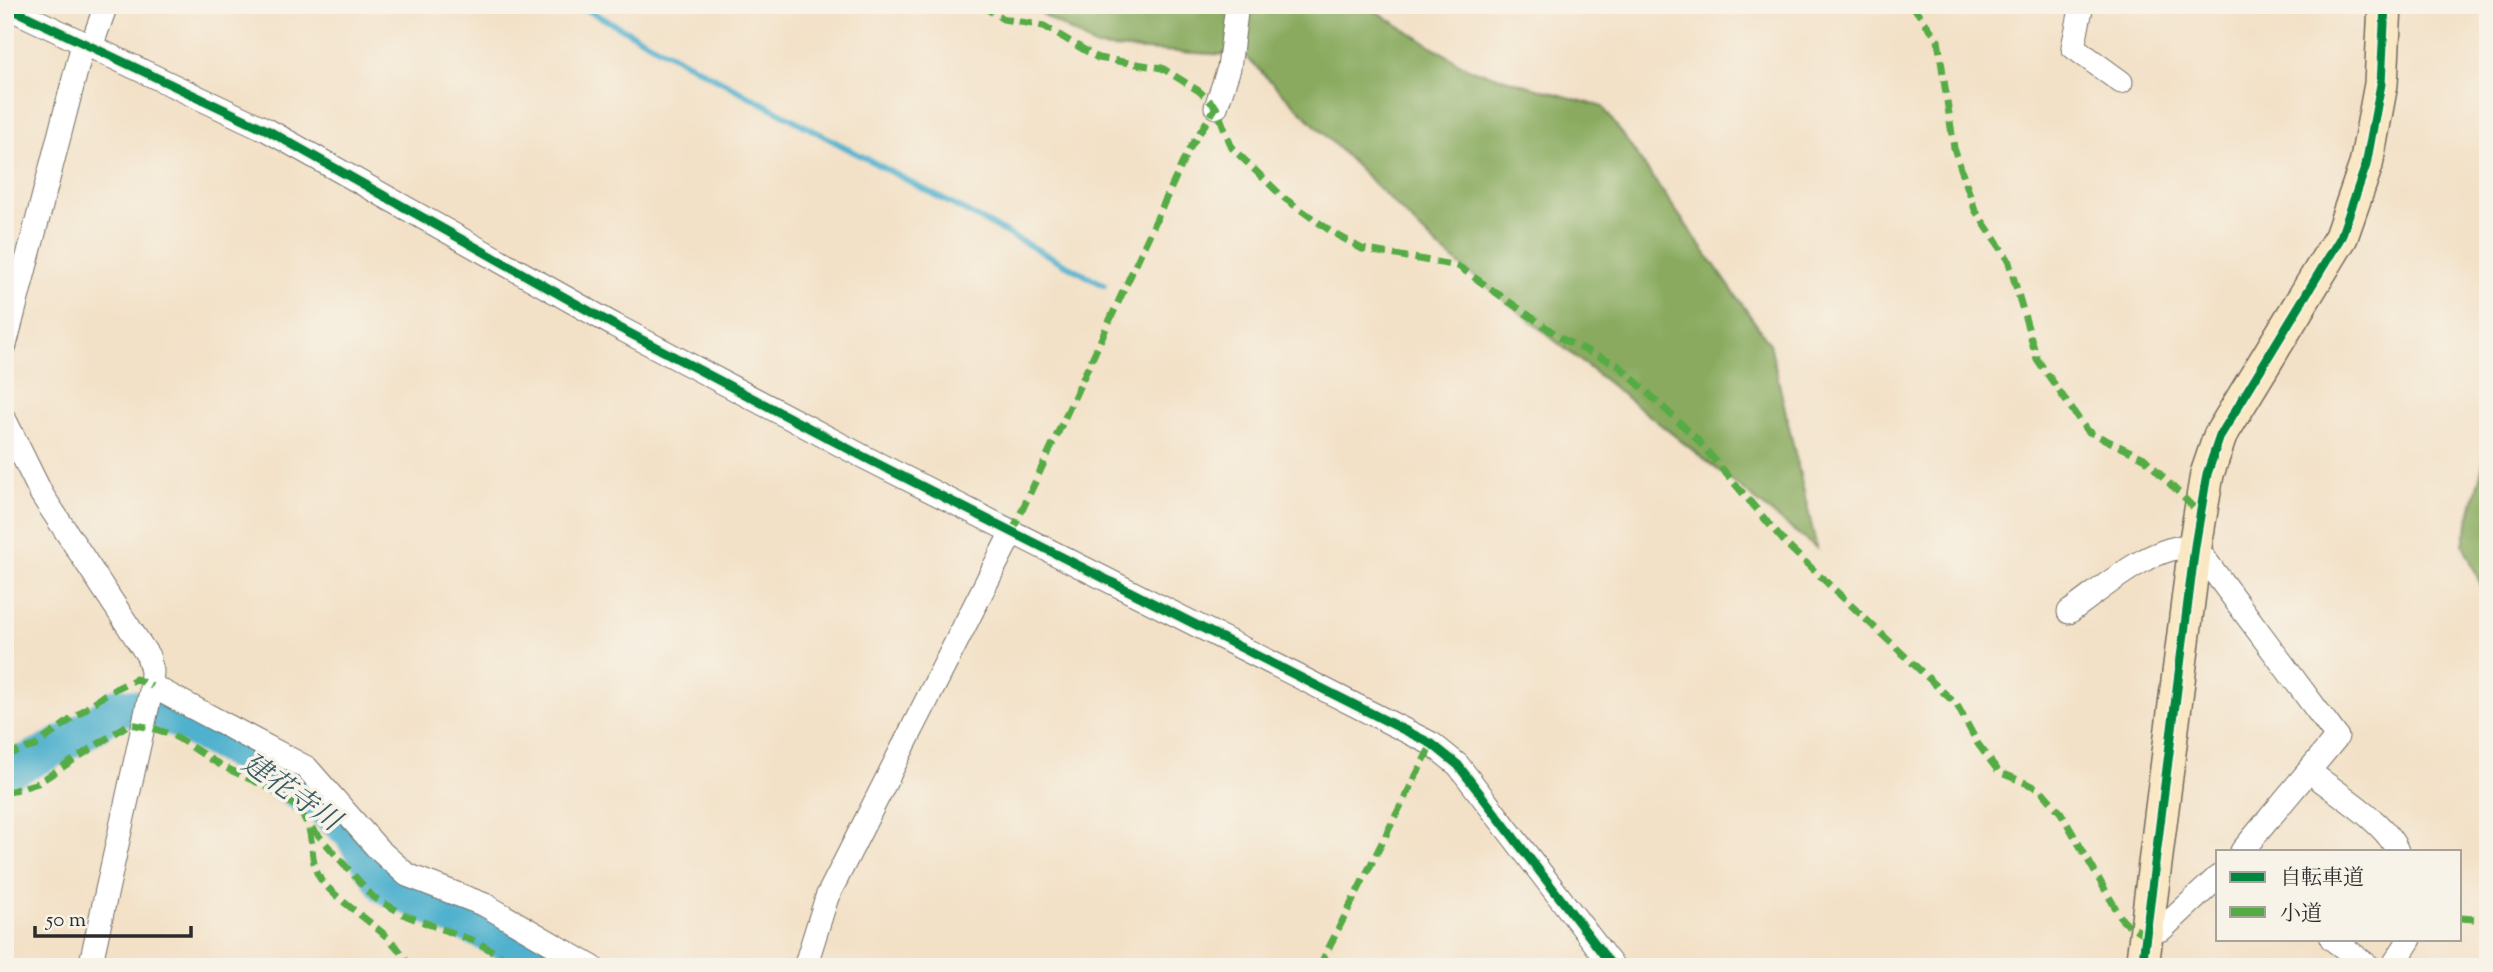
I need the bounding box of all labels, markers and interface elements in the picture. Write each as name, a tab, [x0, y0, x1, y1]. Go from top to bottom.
water label: 建花寺川	[233, 745, 350, 844]
legend	[2216, 850, 2462, 940]
text: 自転車道	[2280, 864, 2364, 894]
scale bar	[35, 895, 191, 939]
text: 小道	[2280, 900, 2322, 930]
text: 50 m	[45, 906, 86, 936]

